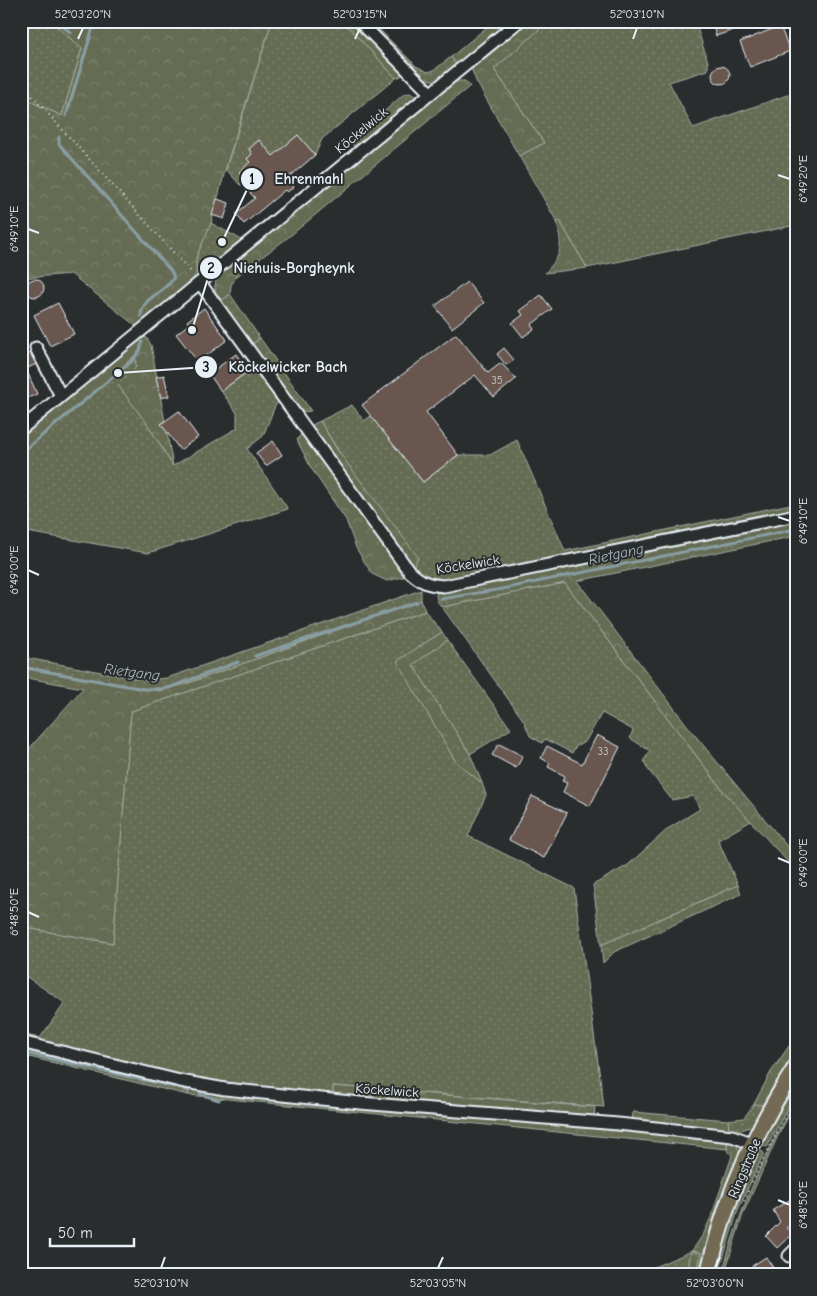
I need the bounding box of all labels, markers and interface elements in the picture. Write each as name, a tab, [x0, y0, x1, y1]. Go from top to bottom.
text: 52°03'20"N	[55, 7, 111, 21]
text: 52°03'15"N	[333, 7, 387, 21]
text: 52°03'10"N	[610, 7, 664, 21]
street label: Köckelwick	[331, 103, 391, 157]
text: 6°49'20"E	[796, 155, 810, 203]
callout: Ehrenmahl	[239, 164, 353, 194]
text: 1	[249, 170, 255, 188]
text: Ehrenmahl	[275, 170, 343, 188]
text: 6°49'10"E	[7, 206, 21, 252]
callout: Niehuis-Borgheynk	[198, 253, 364, 283]
text: 2	[207, 259, 215, 277]
text: Niehuis-Borgheynk	[234, 259, 355, 277]
callout: Köckelwicker Bach	[193, 352, 357, 382]
text: 3	[202, 358, 210, 376]
text: Köckelwicker Bach	[229, 358, 347, 376]
house number: 35	[491, 374, 503, 387]
text: 6°49'10"E	[796, 498, 810, 544]
water label: Rietgang	[587, 539, 645, 569]
text: 6°49'00"E	[7, 545, 21, 595]
street label: Köckelwick	[435, 551, 501, 578]
water label: Rietgang	[103, 660, 161, 684]
house number: 33	[597, 745, 609, 758]
text: 6°49'00"E	[796, 838, 810, 888]
text: 6°48'50"E	[7, 888, 21, 936]
street label: Köckelwick	[355, 1080, 420, 1101]
street label: Ringstraße	[724, 1136, 765, 1201]
text: 6°48'50"E	[796, 1181, 810, 1229]
scale bar	[50, 1216, 134, 1248]
text: 50 m	[58, 1224, 93, 1242]
text: 52°03'10"N	[134, 1276, 188, 1290]
text: 52°03'05"N	[410, 1276, 466, 1290]
text: 52°03'00"N	[686, 1276, 744, 1290]

